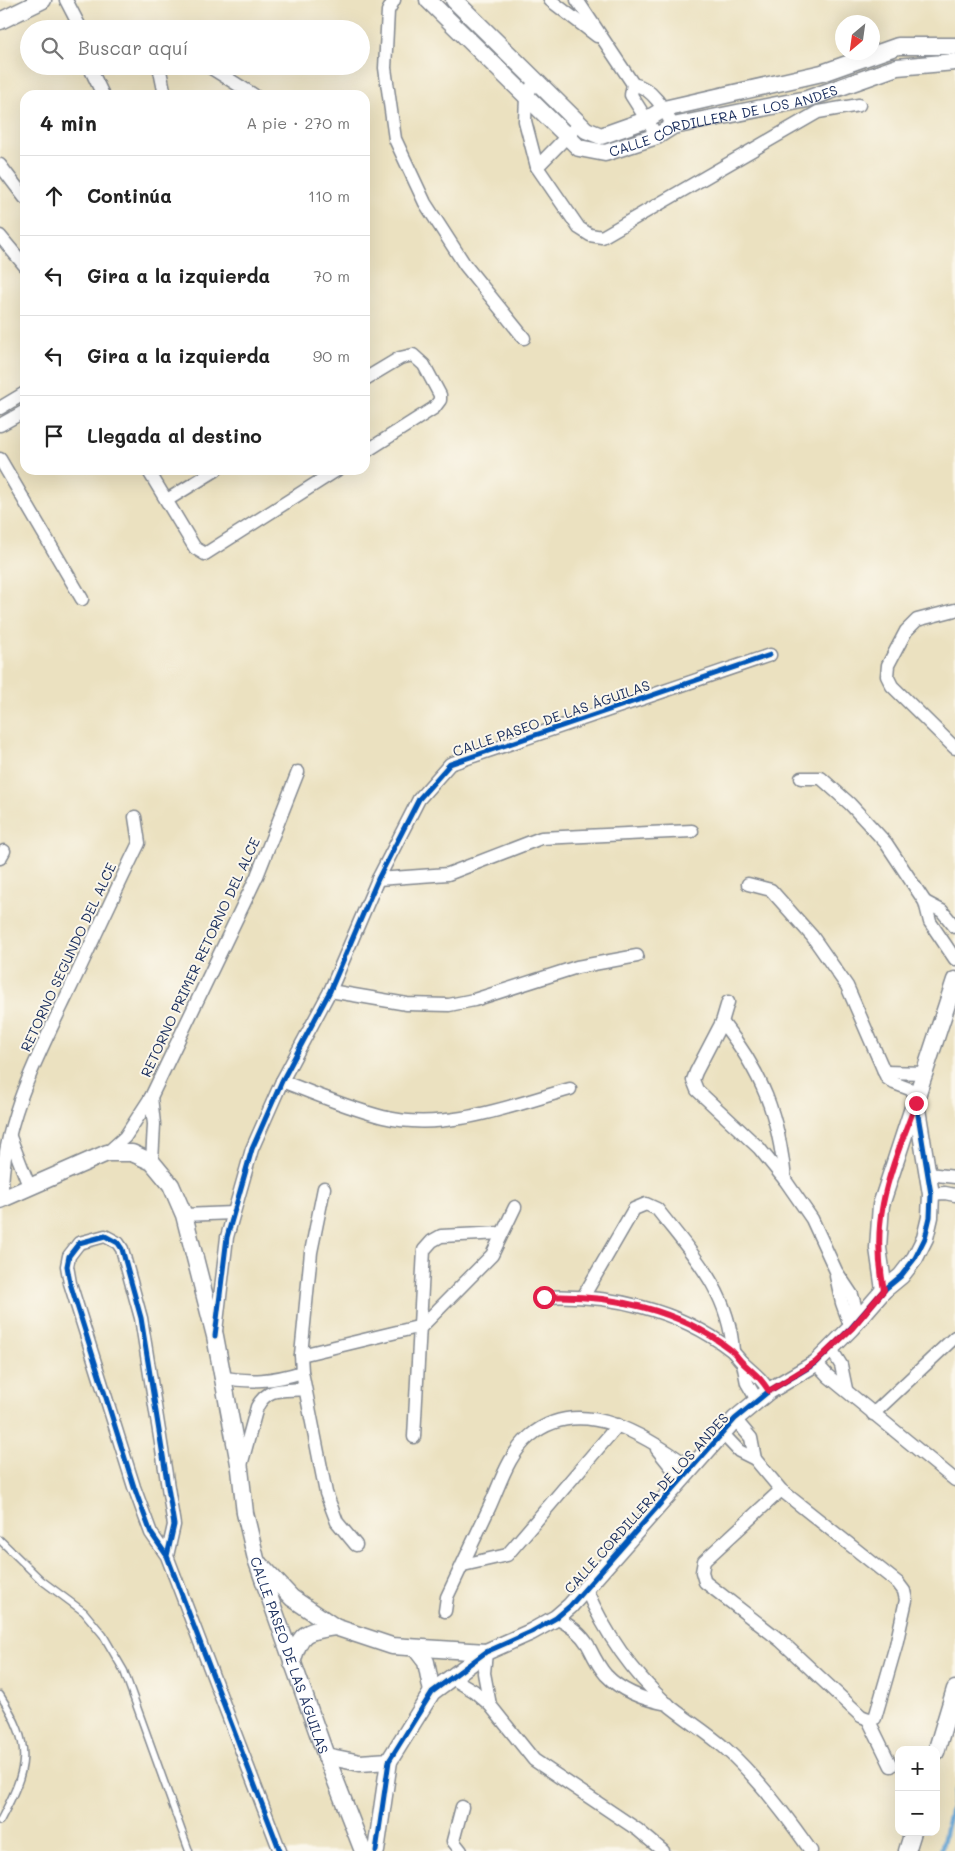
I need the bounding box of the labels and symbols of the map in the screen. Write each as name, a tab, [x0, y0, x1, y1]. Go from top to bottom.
north arrow	[835, 15, 880, 60]
street label: CALLE CORDILLERA DE LOS ANDES	[606, 79, 840, 161]
street label: CALLE PASEO DE LAS ÁGUILAS	[450, 675, 652, 761]
street label: RETORNO PRIMER RETORNO DEL ALCE	[136, 834, 264, 1080]
street label: RETORNO SEGUNDO DEL ALCE	[16, 859, 120, 1055]
route end	[905, 1092, 928, 1115]
route start	[533, 1286, 556, 1309]
street label: CALLE CORDILLERA DE LOS ANDES	[560, 1408, 732, 1597]
street label: CALLE PASEO DE LAS ÁGUILAS	[246, 1554, 334, 1756]

